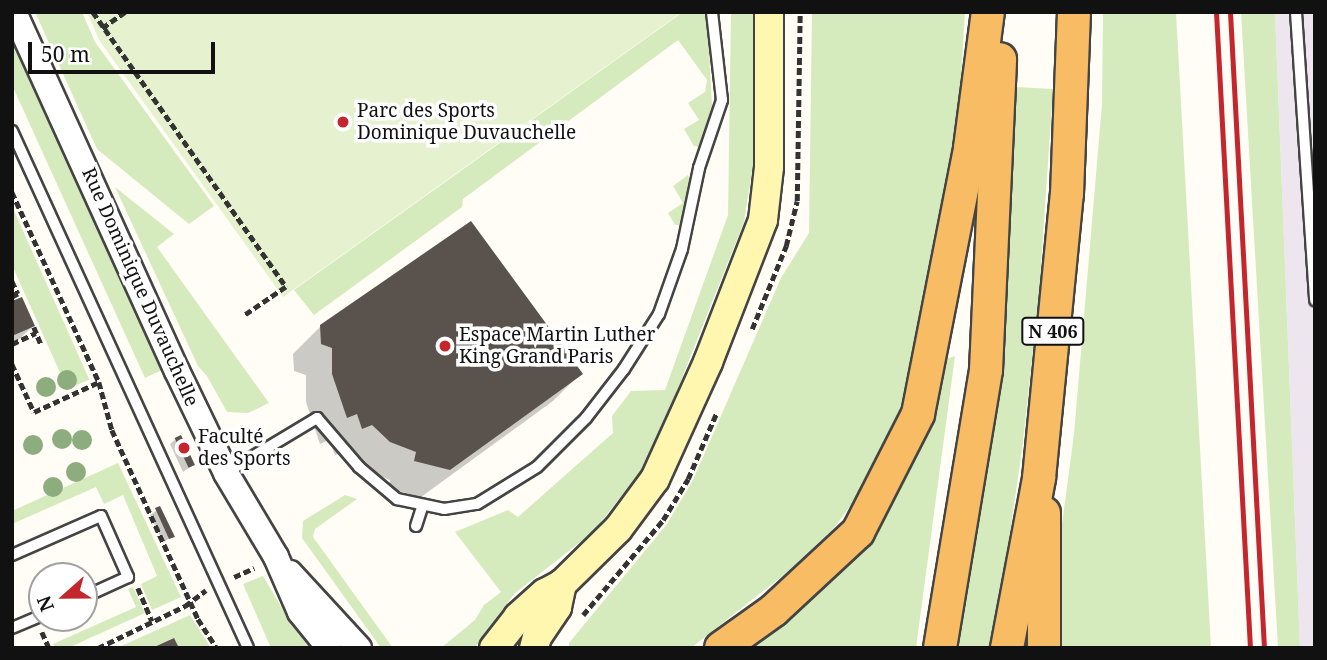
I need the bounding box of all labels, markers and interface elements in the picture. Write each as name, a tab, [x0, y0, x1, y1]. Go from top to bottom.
scale bar	[32, 28, 219, 72]
text: 50 m	[41, 40, 90, 68]
place label: Parc des Sports Dominique Duvauchelle	[357, 100, 576, 144]
marker: Parc des Sports Dominique Duvauchelle	[335, 114, 351, 130]
street label: Rue Dominique Duvauchelle	[77, 164, 203, 410]
road number: N 406	[1020, 316, 1086, 346]
place label: Espace Martin Luther King Grand Paris	[459, 324, 655, 368]
marker: Espace Martin Luther King Grand Paris	[437, 338, 453, 354]
place label: Faculté des Sports	[198, 426, 291, 470]
marker: Faculté des Sports	[176, 440, 192, 456]
north arrow	[28, 562, 98, 632]
text: N	[30, 592, 60, 615]

